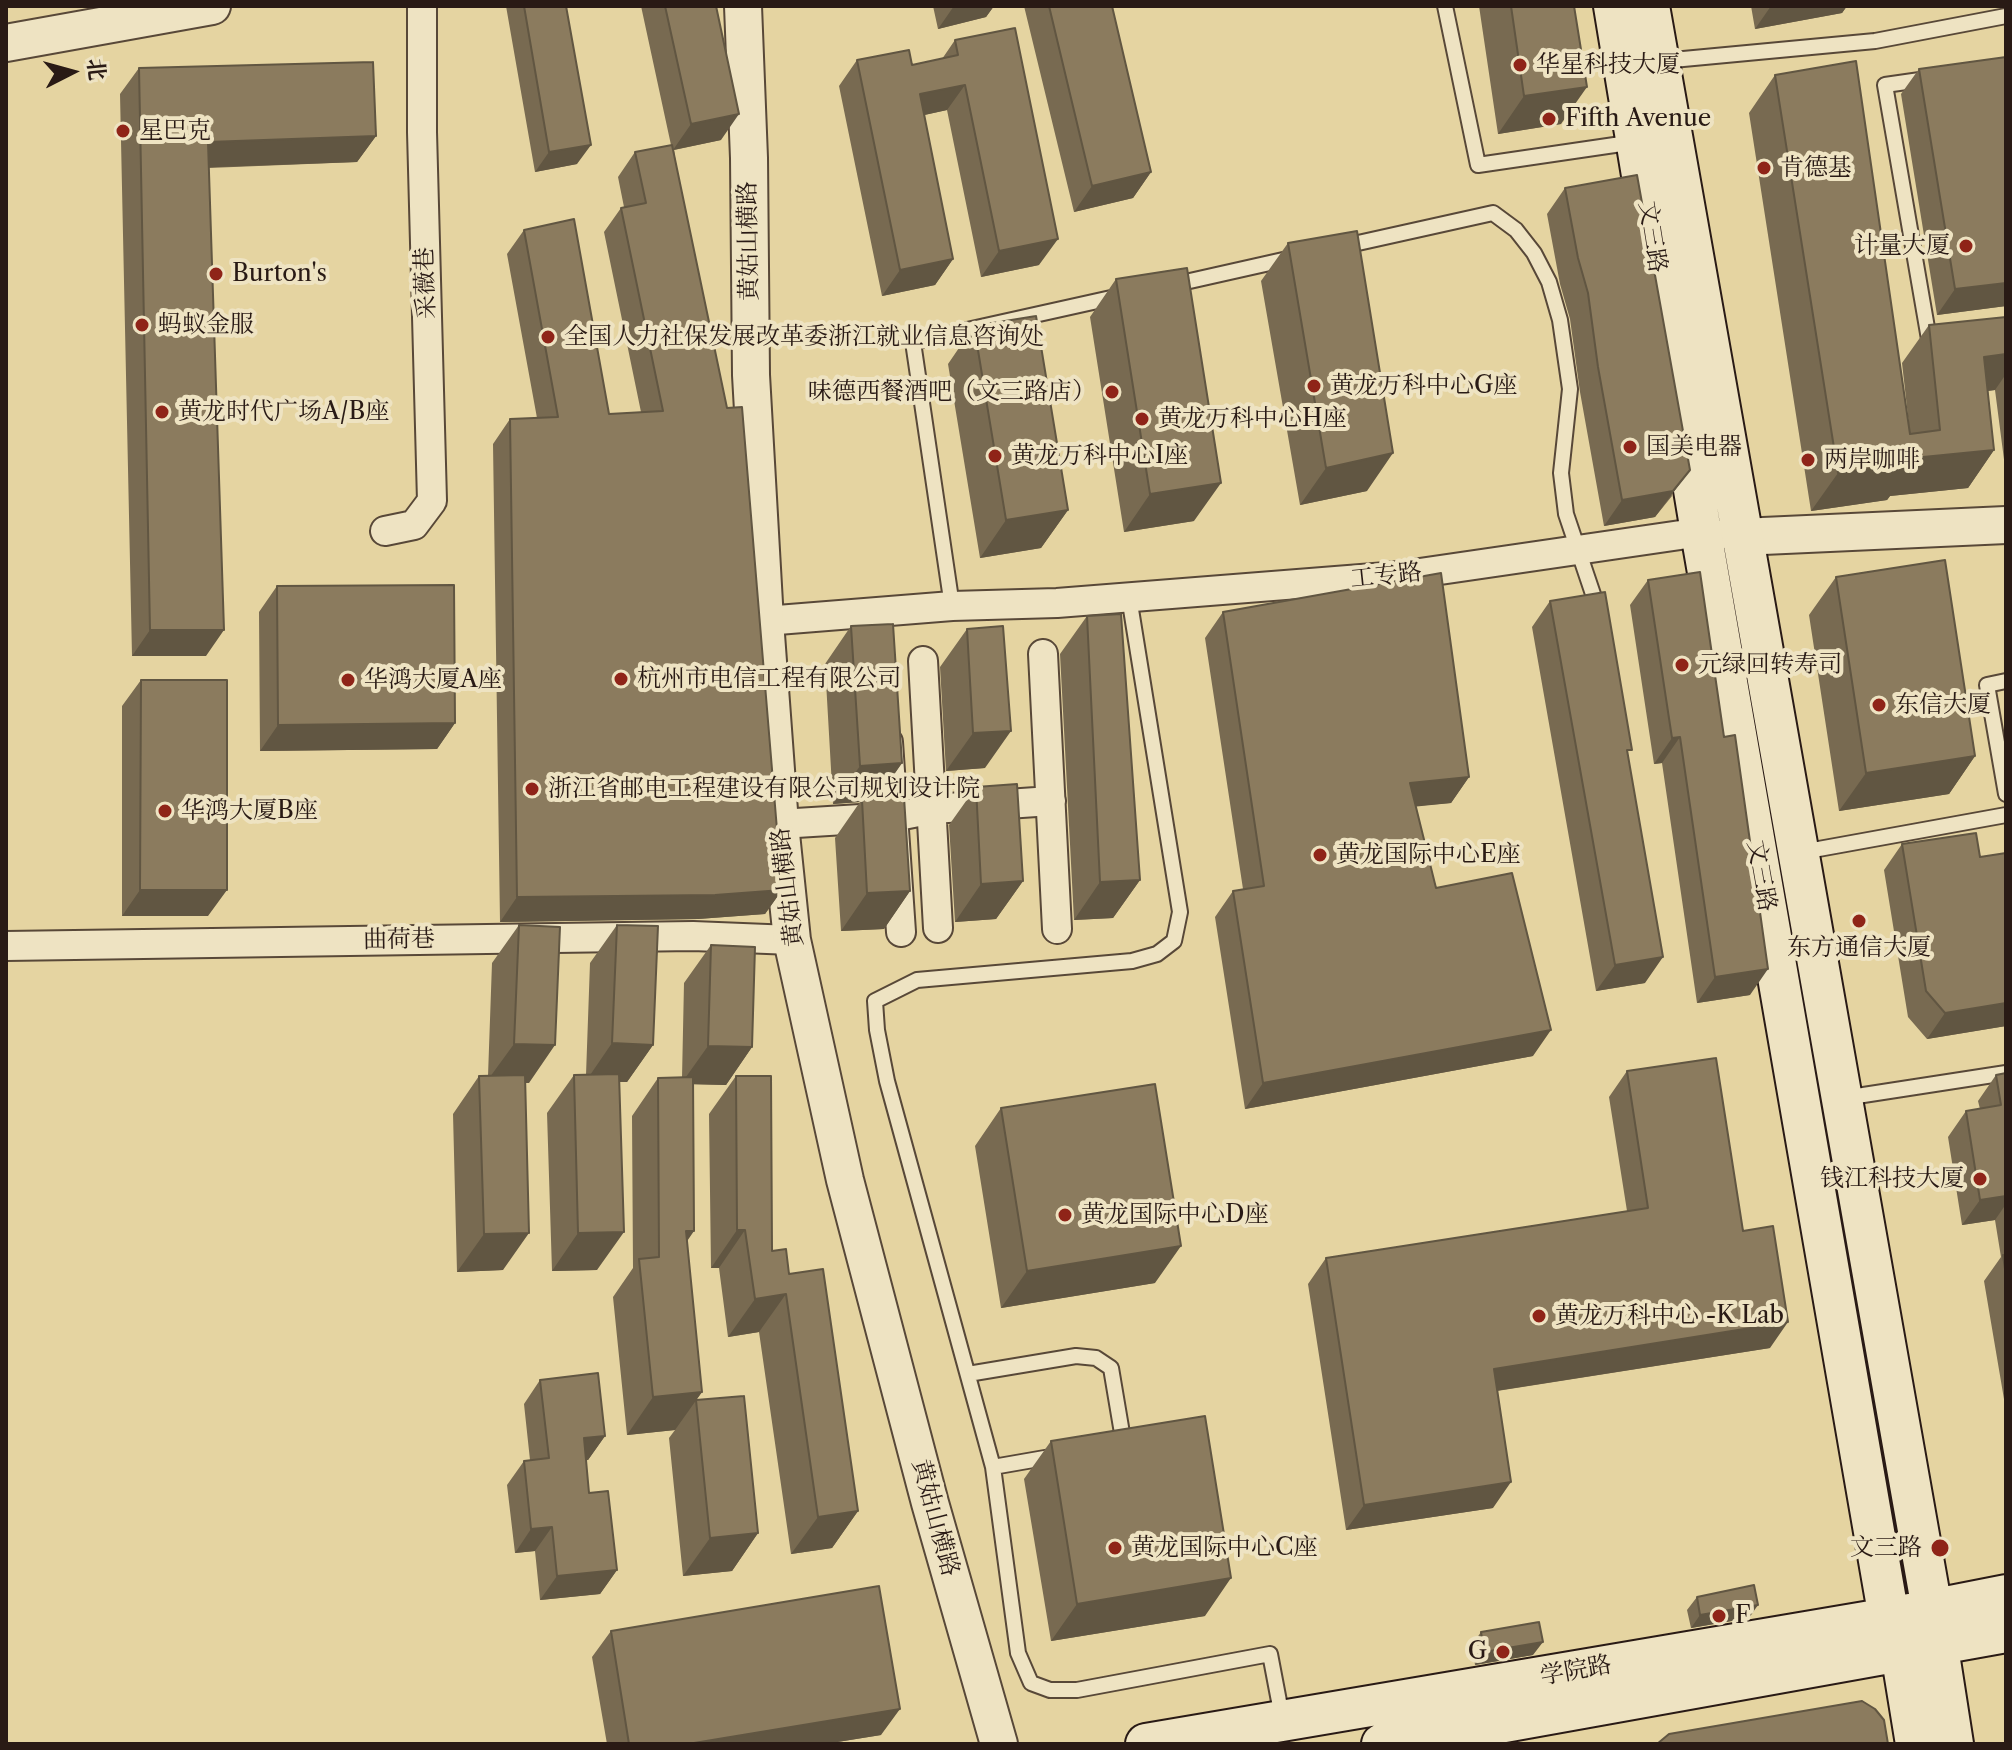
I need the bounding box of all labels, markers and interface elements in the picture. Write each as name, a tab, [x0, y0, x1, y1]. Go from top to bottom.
north arrow	[32, 32, 112, 112]
place label: 华星科技大厦	[1536, 51, 1680, 79]
marker: 华星科技大厦	[1511, 56, 1529, 74]
text: 北	[82, 57, 111, 82]
place label: Fifth Avenue	[1565, 105, 1711, 133]
marker: Fifth Avenue	[1540, 110, 1558, 128]
place label: 星巴克	[139, 117, 211, 145]
marker: 星巴克	[114, 122, 132, 140]
place label: 肯德基	[1780, 154, 1852, 182]
marker: 肯德基	[1755, 159, 1773, 177]
street label: 黄姑山横路	[734, 181, 764, 301]
street label: 文三路	[1632, 199, 1672, 275]
place label: 计量大厦	[1854, 232, 1950, 260]
marker: 计量大厦	[1957, 237, 1975, 255]
street label: 采薇巷	[410, 247, 442, 319]
place label: Burton's	[232, 260, 327, 288]
marker: Burton's	[207, 265, 225, 283]
place label: 蚂蚁金服	[158, 311, 254, 339]
marker: 蚂蚁金服	[133, 316, 151, 334]
place label: 全国人力社保发展改革委浙江就业信息咨询处	[564, 323, 1044, 351]
marker: 全国人力社保发展改革委浙江就业信息咨询处	[539, 328, 557, 346]
place label: 黄龙万科中心G座	[1330, 372, 1517, 400]
marker: 黄龙万科中心G座	[1305, 377, 1323, 395]
place label: 味德西餐酒吧（文三路店）	[808, 378, 1096, 406]
marker: 味德西餐酒吧（文三路店）	[1103, 383, 1121, 401]
place label: 黄龙时代广场A/B座	[178, 398, 389, 426]
marker: 黄龙时代广场A/B座	[153, 403, 171, 421]
place label: 黄龙万科中心H座	[1158, 405, 1347, 433]
marker: 黄龙万科中心H座	[1133, 410, 1151, 428]
place label: 国美电器	[1646, 433, 1742, 461]
marker: 国美电器	[1621, 438, 1639, 456]
place label: 黄龙万科中心I座	[1011, 442, 1188, 470]
place label: 两岸咖啡	[1824, 446, 1920, 474]
marker: 黄龙万科中心I座	[986, 447, 1004, 465]
marker: 两岸咖啡	[1799, 451, 1817, 469]
street label: 工专路	[1349, 558, 1423, 594]
place label: 元绿回转寿司	[1698, 651, 1842, 679]
marker: 元绿回转寿司	[1673, 656, 1691, 674]
place label: 杭州市电信工程有限公司	[637, 665, 901, 693]
place label: 华鸿大厦A座	[364, 666, 502, 694]
marker: 杭州市电信工程有限公司	[612, 670, 630, 688]
marker: 华鸿大厦A座	[339, 671, 357, 689]
place label: 东信大厦	[1895, 691, 1991, 719]
marker: 东信大厦	[1870, 696, 1888, 714]
place label: 浙江省邮电工程建设有限公司规划设计院	[548, 775, 980, 803]
marker: 浙江省邮电工程建设有限公司规划设计院	[523, 780, 541, 798]
place label: 华鸿大厦B座	[181, 797, 318, 825]
marker: 华鸿大厦B座	[156, 802, 174, 820]
street label: 黄姑山横路	[766, 826, 810, 948]
street label: 文三路	[1741, 838, 1781, 914]
place label: 黄龙国际中心E座	[1336, 841, 1521, 869]
marker: 黄龙国际中心E座	[1311, 846, 1329, 864]
marker: 东方通信大厦	[1850, 912, 1868, 930]
street label: 曲荷巷	[363, 925, 435, 955]
place label: 东方通信大厦	[1787, 934, 1931, 962]
place label: 钱江科技大厦	[1820, 1165, 1964, 1193]
marker: 钱江科技大厦	[1971, 1170, 1989, 1188]
place label: 黄龙国际中心D座	[1081, 1201, 1268, 1229]
marker: 黄龙国际中心D座	[1056, 1206, 1074, 1224]
place label: 黄龙万科中心 -K Lab	[1555, 1302, 1784, 1330]
marker: 黄龙万科中心 -K Lab	[1530, 1307, 1548, 1325]
street label: 黄姑山横路	[906, 1456, 964, 1580]
place label: 黄龙国际中心C座	[1131, 1534, 1318, 1562]
place label: 文三路	[1850, 1534, 1922, 1562]
marker: 文三路	[1929, 1537, 1951, 1559]
marker: 黄龙国际中心C座	[1106, 1539, 1124, 1557]
place label: F	[1735, 1602, 1751, 1630]
marker: F	[1710, 1607, 1728, 1625]
place label: G	[1468, 1638, 1487, 1666]
marker: G	[1494, 1643, 1512, 1661]
street label: 学院路	[1538, 1651, 1614, 1691]

